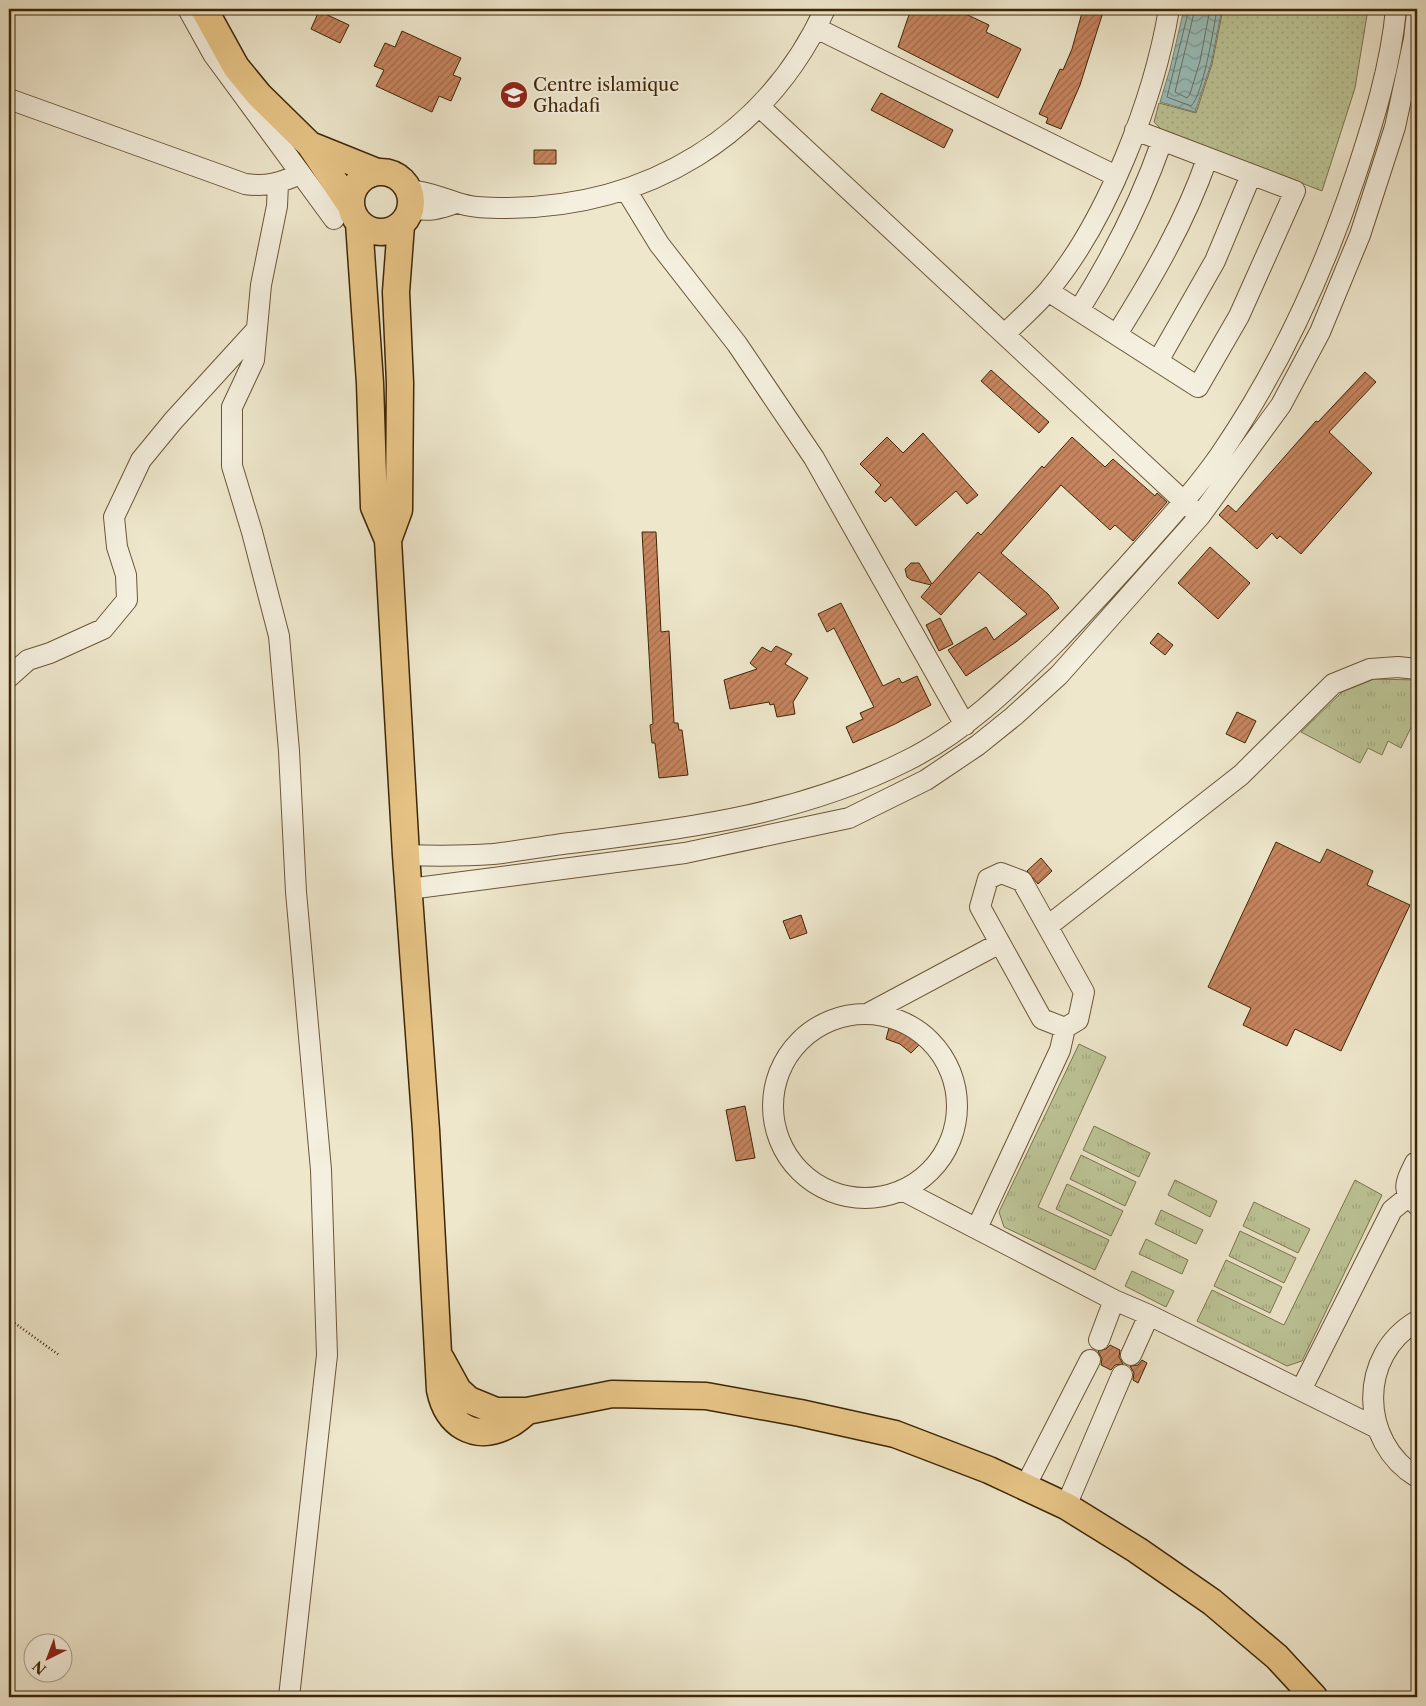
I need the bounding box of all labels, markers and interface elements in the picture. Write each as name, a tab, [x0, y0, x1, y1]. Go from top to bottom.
place label: Centre islamique Ghadafi	[533, 74, 679, 117]
school or university icon: Centre islamique Ghadafi	[499, 80, 529, 110]
north arrow	[22, 1634, 72, 1684]
text: N	[29, 1657, 50, 1678]

